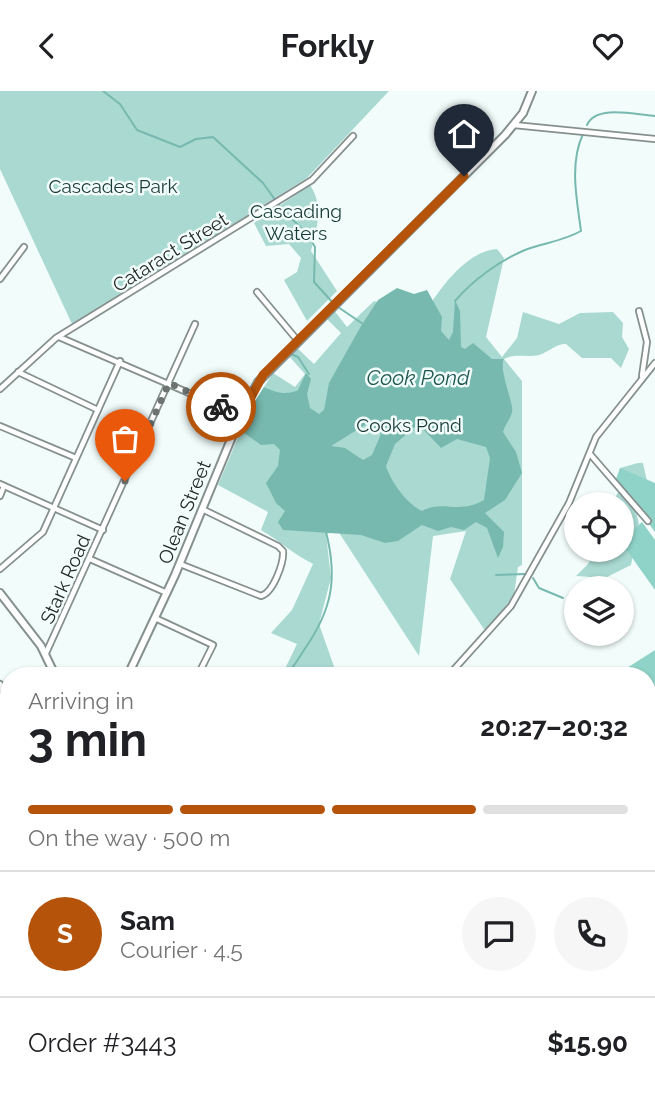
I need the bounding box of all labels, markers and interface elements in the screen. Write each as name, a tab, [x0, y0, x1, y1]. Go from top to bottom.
icon: back	[28, 27, 66, 65]
text: Forkly	[281, 27, 374, 64]
icon: heart	[589, 27, 627, 65]
pin	[434, 104, 494, 176]
icon: home	[445, 115, 483, 153]
park label: Cascades Park	[48, 175, 178, 197]
park label: Cascading Waters	[250, 200, 342, 244]
street label: Cataract Street	[108, 208, 232, 296]
water label: Cook Pond	[366, 365, 470, 390]
courier	[186, 372, 256, 442]
icon: bike	[202, 388, 240, 426]
pin	[95, 409, 155, 481]
park label: Cooks Pond	[356, 414, 462, 436]
icon: bag	[106, 420, 144, 458]
street label: Olean Street	[153, 457, 215, 567]
map controls	[564, 492, 634, 646]
button: locate	[564, 492, 634, 562]
street label: Stark Road	[36, 531, 94, 627]
button: layers	[564, 576, 634, 646]
text: Arriving in	[28, 687, 134, 714]
text: 20:27–20:32	[480, 712, 628, 742]
text: 3 min	[28, 713, 147, 767]
text: On the way · 500 m	[28, 824, 231, 851]
button: chat	[462, 897, 536, 971]
button: phone	[554, 897, 628, 971]
text: Sam	[120, 906, 175, 936]
text: S	[57, 919, 73, 949]
text: Courier · 4.5	[120, 936, 243, 963]
text: Order #3443	[28, 1028, 177, 1058]
text: $15.90	[547, 1028, 628, 1058]

